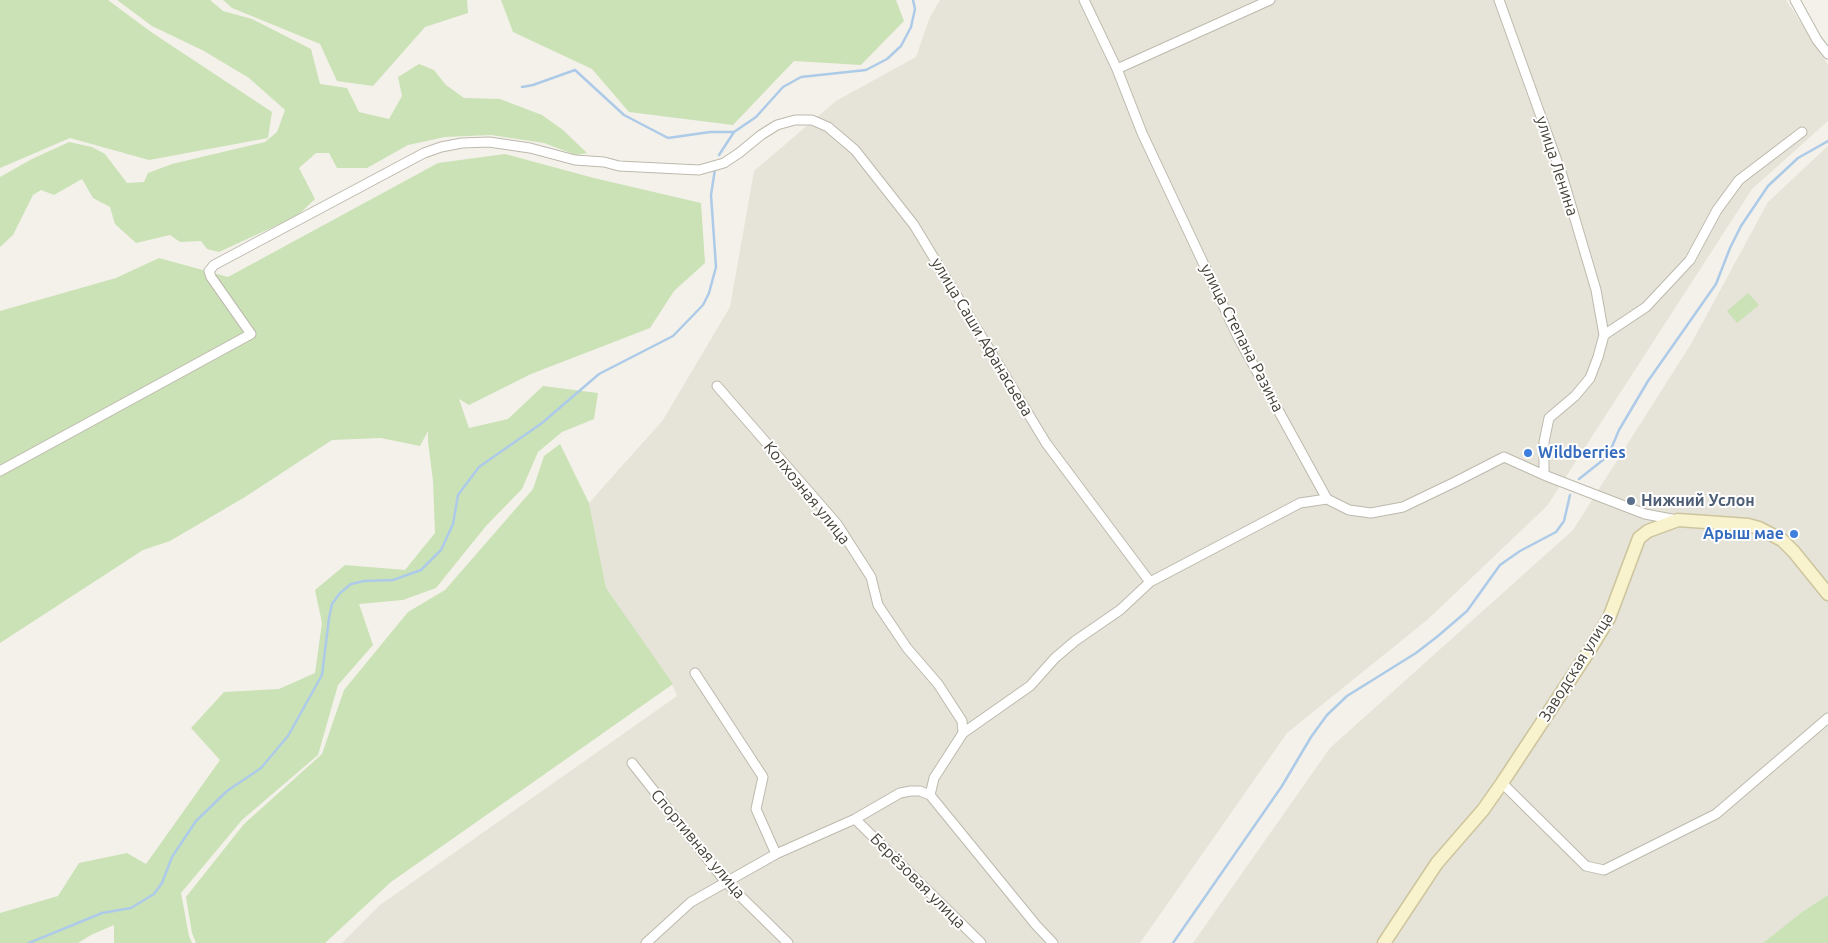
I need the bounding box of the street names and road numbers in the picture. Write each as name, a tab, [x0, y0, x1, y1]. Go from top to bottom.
street label: улица Ленина	[1532, 114, 1582, 218]
street label: улица Саши Афанасьева	[927, 254, 1037, 420]
street label: улица Степана Разина	[1196, 261, 1288, 415]
street label: Колхозная улица	[760, 438, 854, 548]
street label: Заводская улица	[1535, 609, 1617, 725]
street label: Спортивная улица	[647, 785, 749, 903]
street label: Берёзовая улица	[866, 829, 970, 933]

